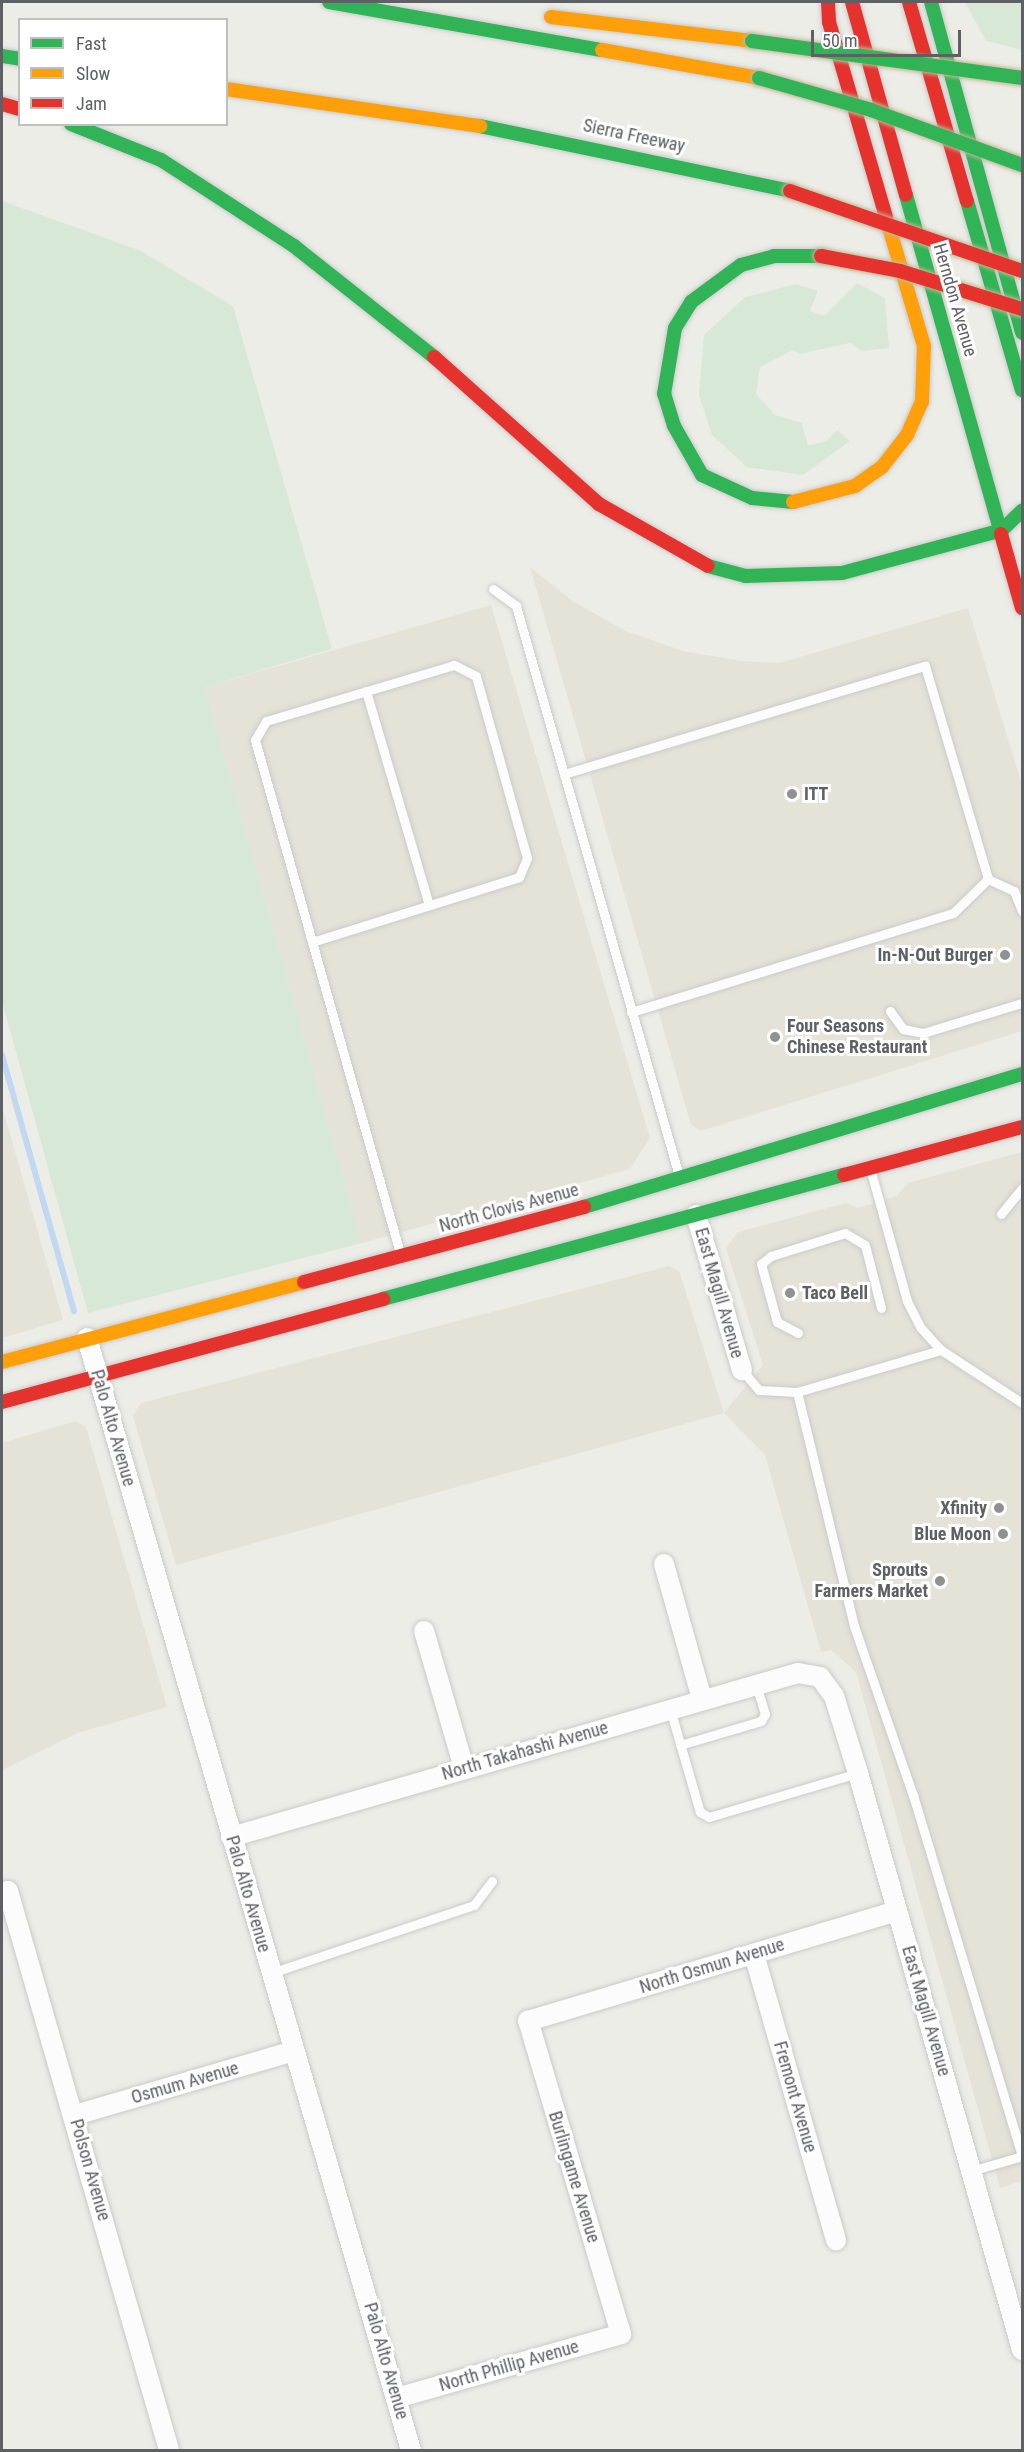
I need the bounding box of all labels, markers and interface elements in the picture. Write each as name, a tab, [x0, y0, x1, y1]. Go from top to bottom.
legend	[18, 18, 228, 126]
scale bar	[814, 18, 964, 56]
text: 50 m	[822, 30, 857, 51]
text: Fast	[76, 33, 107, 54]
text: Slow	[76, 63, 110, 84]
text: Jam	[76, 93, 107, 114]
street label: Sierra Freeway	[581, 115, 687, 157]
street label: Herndon Avenue	[929, 241, 981, 359]
place label: ITT	[804, 783, 828, 805]
marker: ITT	[785, 787, 799, 801]
place label: In-N-Out Burger	[878, 944, 993, 966]
marker: In-N-Out Burger	[998, 948, 1012, 962]
place label: Four Seasons Chinese Restaurant	[787, 1016, 927, 1058]
marker: Four Seasons Chinese Restaurant	[768, 1030, 782, 1044]
street label: North Clovis Avenue	[437, 1179, 581, 1237]
street label: East Magill Avenue	[690, 1225, 748, 1361]
place label: Taco Bell	[802, 1282, 868, 1304]
marker: Taco Bell	[783, 1286, 797, 1300]
street label: Palo Alto Avenue	[86, 1367, 140, 1489]
place label: Xfinity	[940, 1497, 987, 1519]
marker: Xfinity	[992, 1501, 1006, 1515]
place label: Blue Moon	[914, 1523, 991, 1545]
marker: Blue Moon	[996, 1527, 1010, 1541]
place label: Sprouts Farmers Market	[814, 1560, 928, 1602]
marker: Sprouts Farmers Market	[933, 1574, 947, 1588]
street label: North Takahashi Avenue	[439, 1717, 611, 1785]
street label: Palo Alto Avenue	[221, 1833, 275, 1955]
street label: North Osmun Avenue	[637, 1934, 787, 1998]
street label: East Magill Avenue	[897, 1943, 955, 2079]
street label: Fremont Avenue	[769, 2039, 821, 2155]
street label: Osmum Avenue	[129, 2057, 241, 2109]
street label: Burlingame Avenue	[544, 2109, 604, 2245]
street label: Polson Avenue	[65, 2117, 115, 2223]
street label: Palo Alto Avenue	[359, 2300, 413, 2422]
street label: North Phillip Avenue	[437, 2336, 581, 2396]

